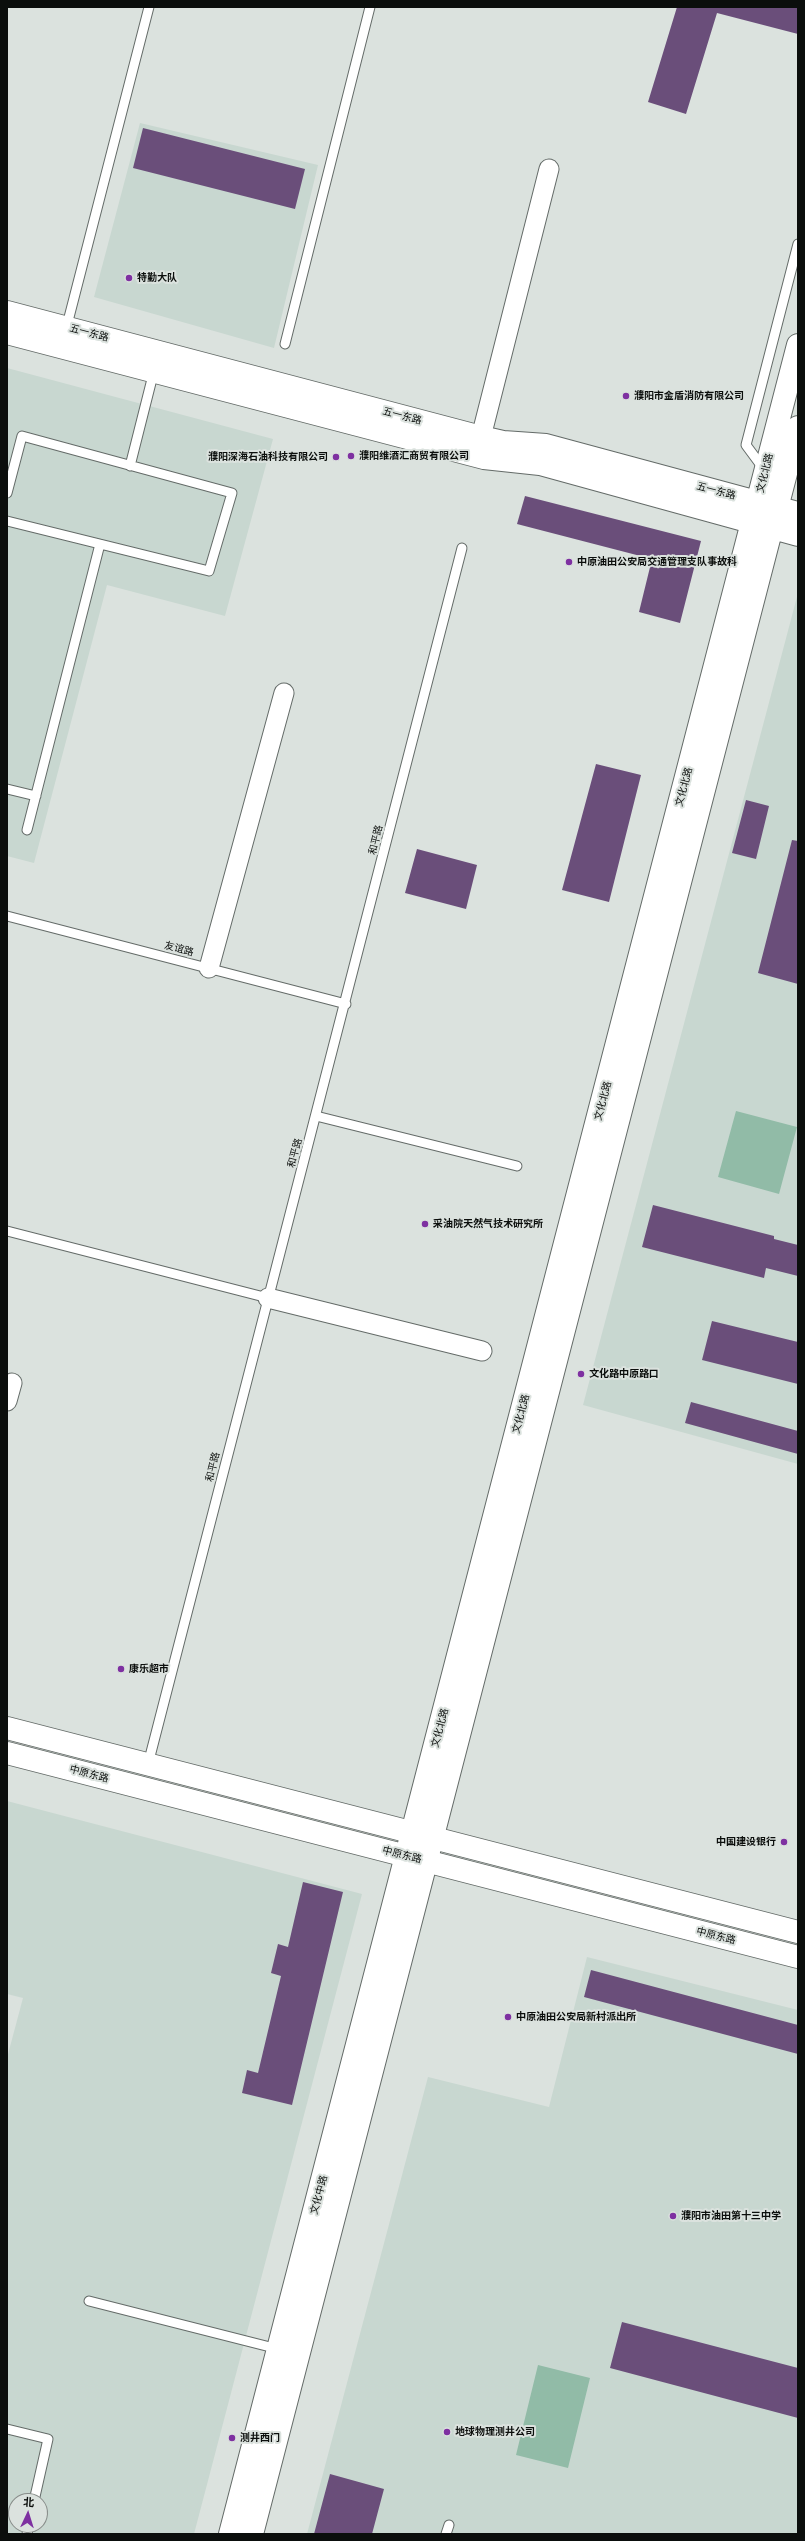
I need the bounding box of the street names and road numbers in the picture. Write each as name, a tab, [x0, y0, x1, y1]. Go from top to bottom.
street label: 五一东路	[68, 322, 110, 344]
street label: 五一东路	[381, 405, 423, 427]
street label: 文化北路	[754, 452, 776, 494]
street label: 五一东路	[695, 480, 737, 502]
street label: 文化北路	[673, 766, 695, 808]
street label: 和平路	[367, 824, 385, 856]
street label: 友谊路	[163, 939, 195, 959]
street label: 文化北路	[592, 1080, 614, 1122]
street label: 和平路	[285, 1137, 305, 1169]
street label: 文化北路	[510, 1393, 532, 1435]
street label: 和平路	[204, 1451, 222, 1483]
street label: 文化北路	[429, 1707, 451, 1749]
street label: 中原东路	[68, 1763, 110, 1785]
street label: 中原东路	[381, 1844, 423, 1866]
street label: 中原东路	[695, 1925, 737, 1947]
street label: 文化中路	[308, 2174, 330, 2216]

